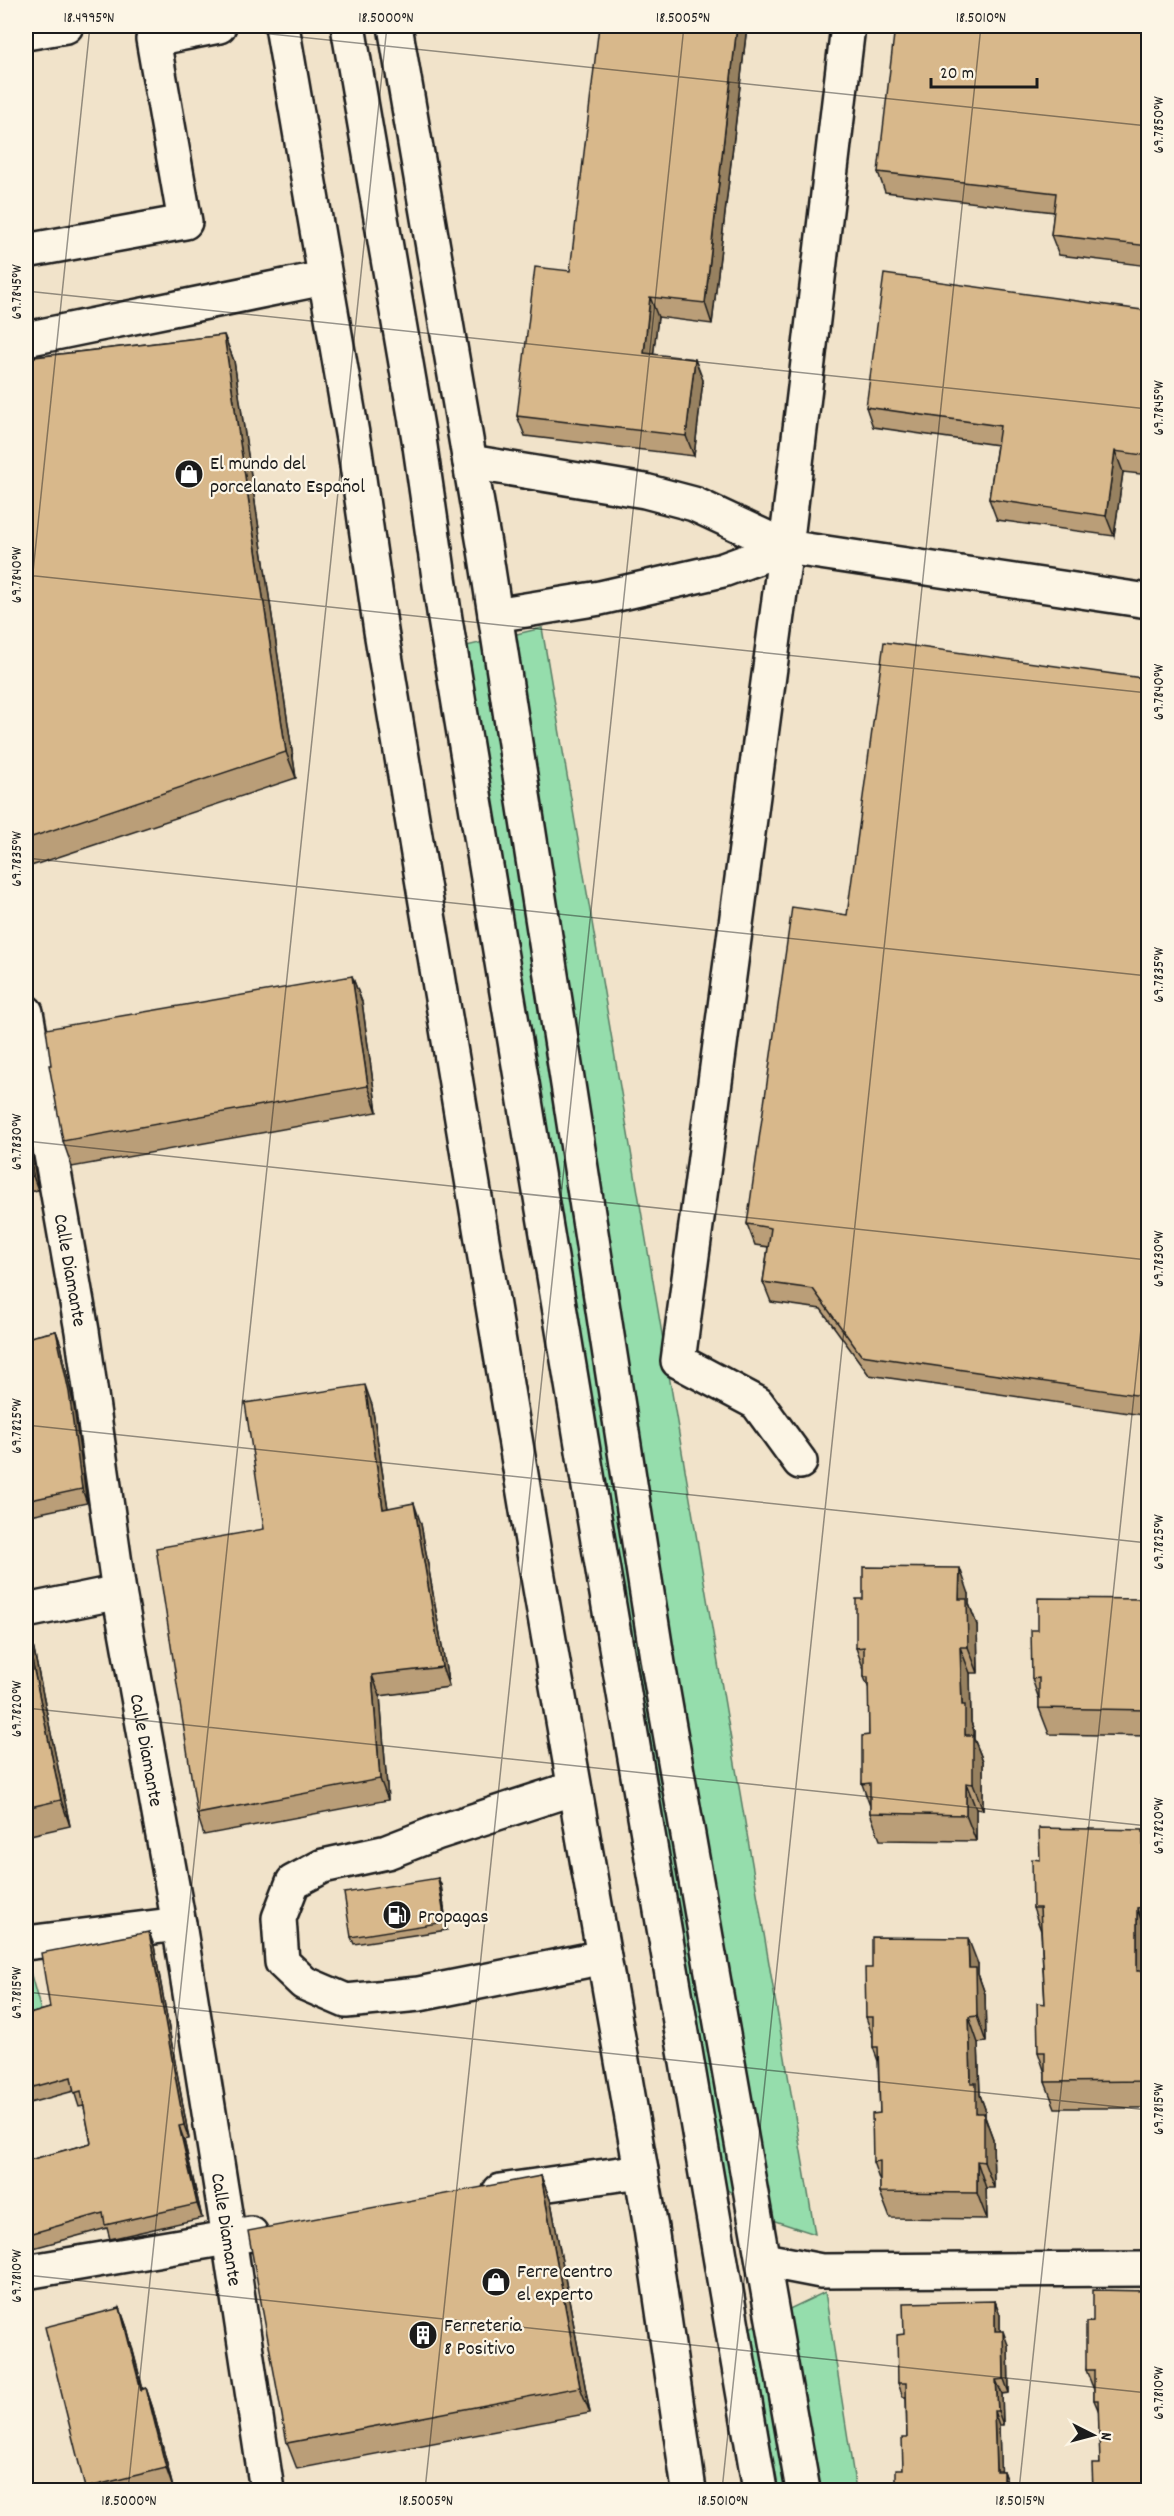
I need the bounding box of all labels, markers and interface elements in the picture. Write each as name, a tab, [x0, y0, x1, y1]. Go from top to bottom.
text: 18.4995°N	[64, 8, 114, 30]
text: 18.5000°N	[358, 8, 414, 30]
text: 18.5005°N	[656, 8, 710, 30]
text: 18.5010°N	[956, 8, 1006, 30]
scale bar	[931, 51, 1038, 89]
text: 20 m	[940, 62, 974, 87]
text: 69.7850°W	[1149, 96, 1171, 154]
text: 69.7845°W	[7, 264, 29, 320]
text: 69.7845°W	[1149, 380, 1171, 436]
place label: El mundo del porcelanato Español	[210, 451, 365, 502]
shop icon: El mundo del porcelanato Español	[173, 458, 205, 490]
text: 69.7840°W	[7, 546, 29, 603]
text: 69.7840°W	[1149, 663, 1171, 720]
text: 69.7835°W	[7, 831, 29, 887]
text: 69.7835°W	[1149, 947, 1171, 1003]
text: 69.7830°W	[7, 1113, 29, 1170]
street label: Calle Diamante	[45, 1212, 92, 1329]
text: 69.7830°W	[1149, 1230, 1171, 1287]
text: 69.7825°W	[7, 1398, 29, 1454]
text: 69.7825°W	[1149, 1514, 1171, 1570]
text: 69.7820°W	[7, 1680, 29, 1737]
street label: Calle Diamante	[121, 1692, 169, 1809]
text: 69.7820°W	[1149, 1797, 1171, 1854]
fuel station icon: Propagas	[381, 1899, 413, 1931]
place label: Propagas	[418, 1904, 489, 1932]
text: 69.7815°W	[7, 1967, 29, 2019]
text: 69.7815°W	[1149, 2083, 1171, 2135]
street label: Calle Diamante	[202, 2171, 247, 2288]
text: 69.7810°W	[7, 2249, 29, 2303]
place label: Ferre centro el experto	[517, 2259, 613, 2310]
shop icon: Ferre centro el experto	[480, 2266, 512, 2298]
place label: Ferreteria 8 Positivo	[444, 2313, 523, 2364]
building icon: Ferreteria 8 Positivo	[407, 2319, 439, 2351]
text: 69.7810°W	[1149, 2366, 1171, 2420]
north arrow	[1063, 2405, 1123, 2465]
text: N	[1094, 2431, 1117, 2442]
text: 18.5000°N	[101, 2491, 157, 2513]
text: 18.5005°N	[399, 2491, 453, 2513]
text: 18.5010°N	[698, 2491, 748, 2513]
text: 18.5015°N	[995, 2491, 1045, 2513]

